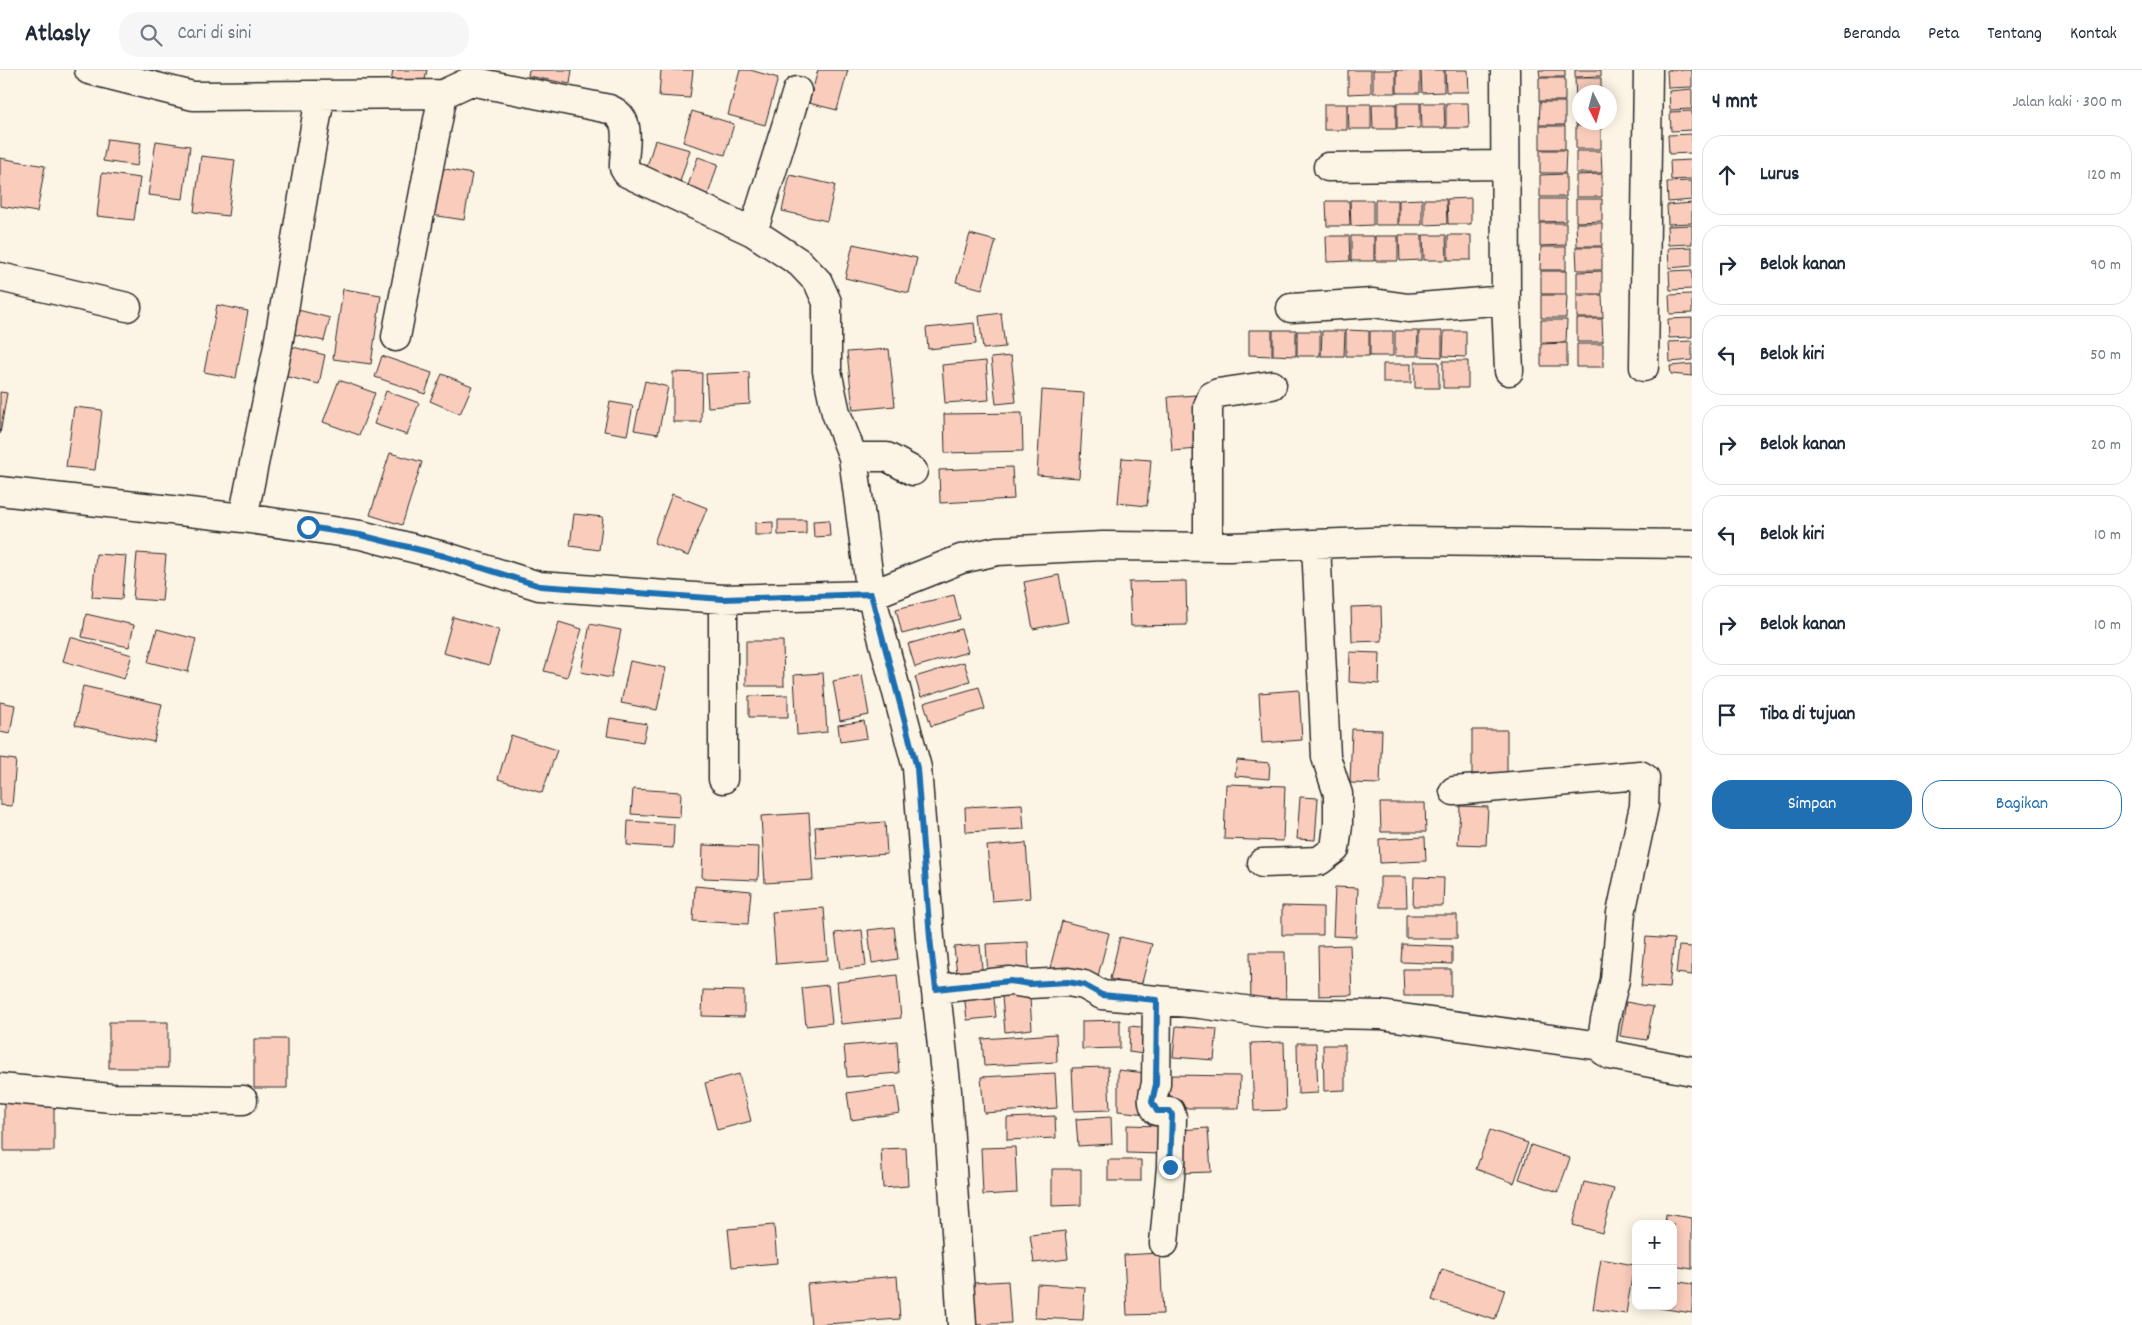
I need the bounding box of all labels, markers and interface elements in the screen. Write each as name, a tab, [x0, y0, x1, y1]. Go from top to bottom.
search box	[119, 12, 469, 57]
text: Atlasly	[25, 18, 89, 52]
icon: search	[137, 21, 165, 49]
text: Cari di sini	[177, 21, 251, 48]
text: Beranda	[1843, 22, 1900, 47]
text: Peta	[1928, 22, 1959, 47]
text: Tentang	[1987, 22, 2042, 47]
text: Kontak	[2070, 22, 2117, 47]
north arrow	[1572, 85, 1617, 130]
text: 4 mnt	[1712, 88, 1757, 118]
text: Jalan kaki · 300 m	[2013, 91, 2122, 114]
icon: ahead	[1713, 161, 1741, 189]
text: Lurus	[1760, 162, 1799, 189]
text: 120 m	[2087, 164, 2121, 187]
icon: right	[1713, 251, 1741, 279]
text: Belok kanan	[1760, 252, 1846, 279]
text: 90 m	[2090, 254, 2121, 277]
icon: left	[1713, 341, 1741, 369]
text: Belok kiri	[1760, 342, 1824, 369]
text: 50 m	[2090, 344, 2121, 367]
icon: right	[1713, 431, 1741, 459]
text: Belok kanan	[1760, 432, 1846, 459]
text: 20 m	[2091, 434, 2121, 457]
route start	[297, 516, 320, 539]
icon: left	[1713, 521, 1741, 549]
text: Belok kiri	[1760, 522, 1824, 549]
text: 10 m	[2094, 524, 2121, 547]
icon: right	[1713, 611, 1741, 639]
text: Belok kanan	[1760, 612, 1846, 639]
text: 10 m	[2094, 614, 2121, 637]
icon: arrive	[1713, 701, 1741, 729]
text: Tiba di tujuan	[1760, 702, 1855, 729]
button: Simpan	[1712, 780, 1912, 829]
button: Bagikan	[1922, 780, 2122, 829]
route end	[1159, 1156, 1182, 1179]
map controls	[1632, 1220, 1677, 1310]
button: +	[1632, 1220, 1677, 1265]
button: −	[1632, 1265, 1677, 1310]

